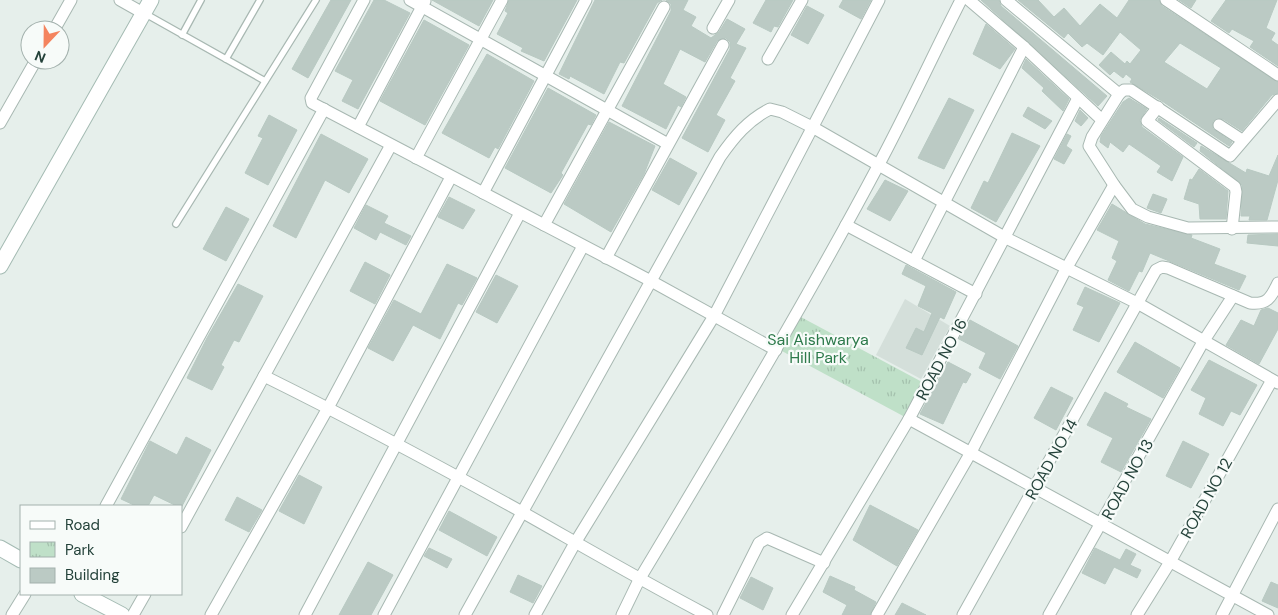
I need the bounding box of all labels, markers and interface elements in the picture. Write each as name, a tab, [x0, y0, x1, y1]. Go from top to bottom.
north arrow	[20, 20, 70, 70]
text: N	[32, 47, 48, 67]
street label: ROAD NO 16	[911, 315, 972, 404]
park label: Sai Aishwarya Hill Park	[767, 329, 869, 368]
street label: ROAD NO 14	[1021, 415, 1082, 503]
street label: ROAD NO 13	[1097, 435, 1158, 523]
street label: ROAD NO 12	[1176, 454, 1237, 542]
legend	[20, 505, 182, 595]
text: Road	[65, 515, 100, 535]
text: Park	[65, 540, 95, 560]
text: Building	[65, 565, 120, 585]

